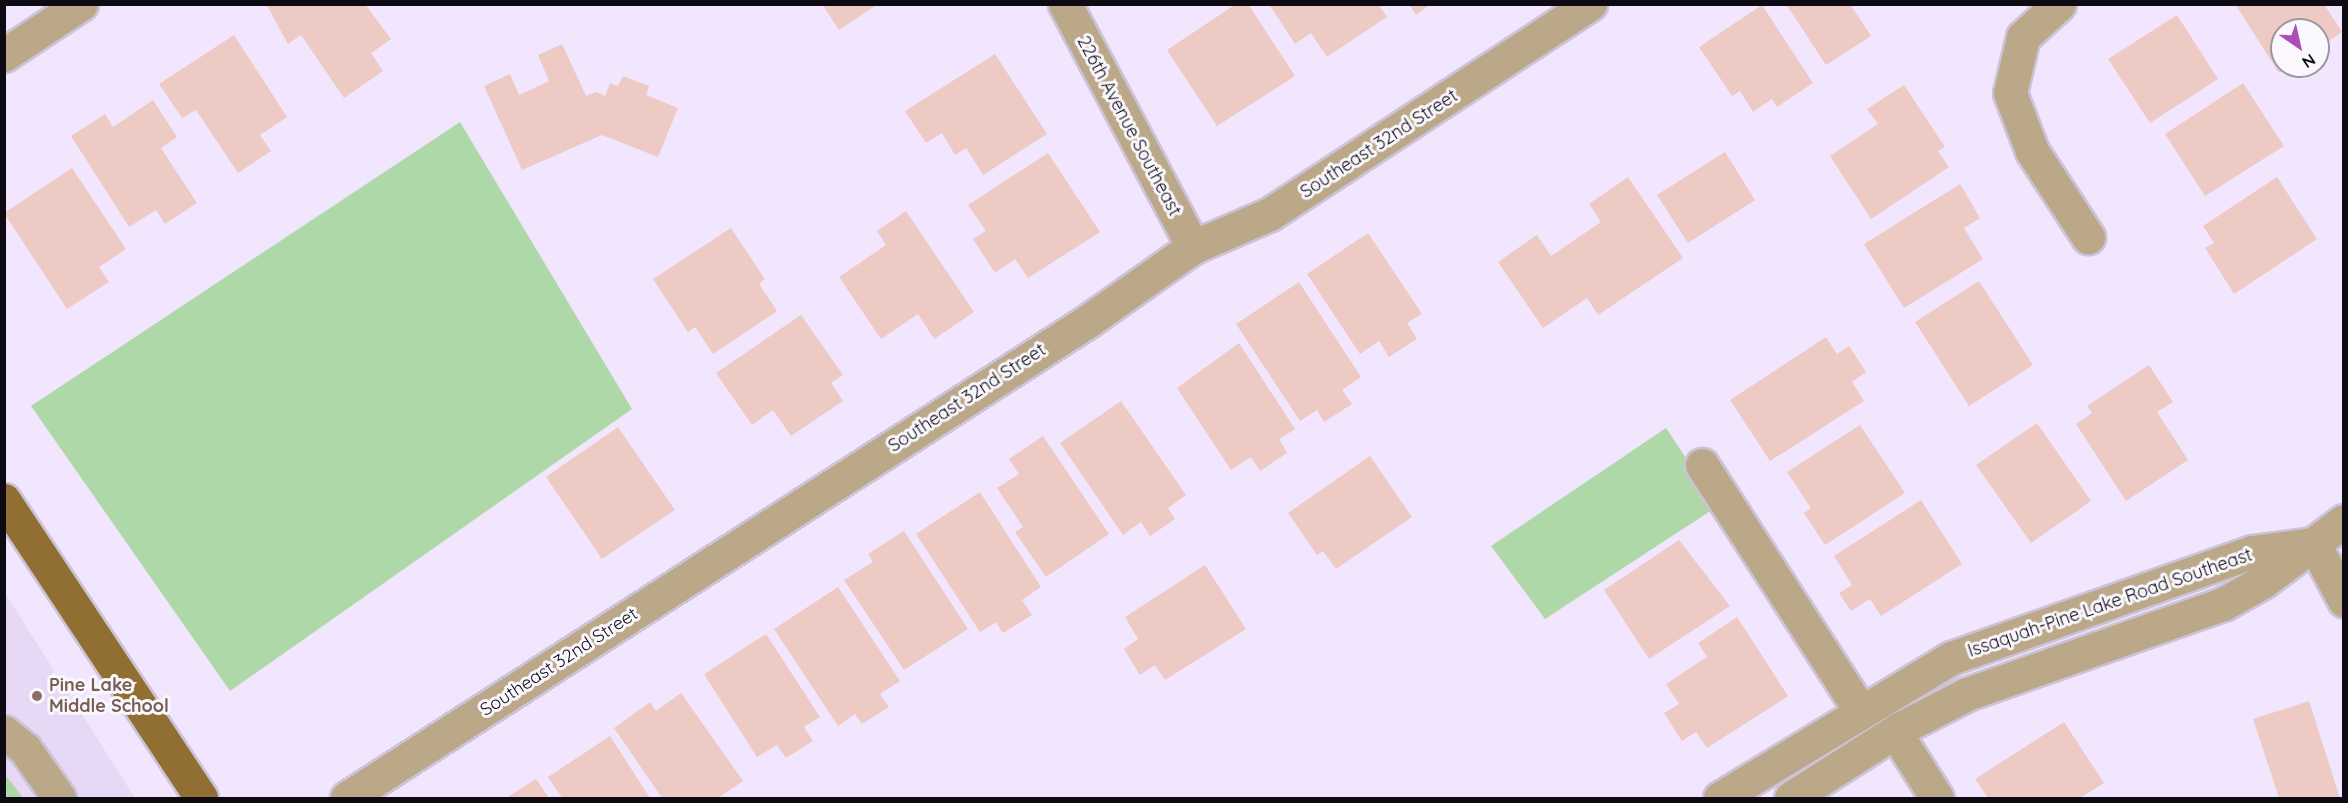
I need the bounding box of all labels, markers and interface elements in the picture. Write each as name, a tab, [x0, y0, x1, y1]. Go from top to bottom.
north arrow	[2270, 18, 2330, 78]
street label: 226th Avenue Southeast	[1072, 32, 1186, 220]
text: N	[2298, 50, 2319, 73]
street label: Southeast 32nd Street	[1296, 85, 1462, 203]
street label: Southeast 32nd Street	[884, 339, 1050, 457]
street label: Issaquah-Pine Lake Road Southeast	[1965, 544, 2255, 662]
street label: Southeast 32nd Street	[476, 603, 642, 721]
place label: Pine Lake Middle School	[49, 675, 169, 718]
marker: Pine Lake Middle School	[30, 689, 44, 703]

